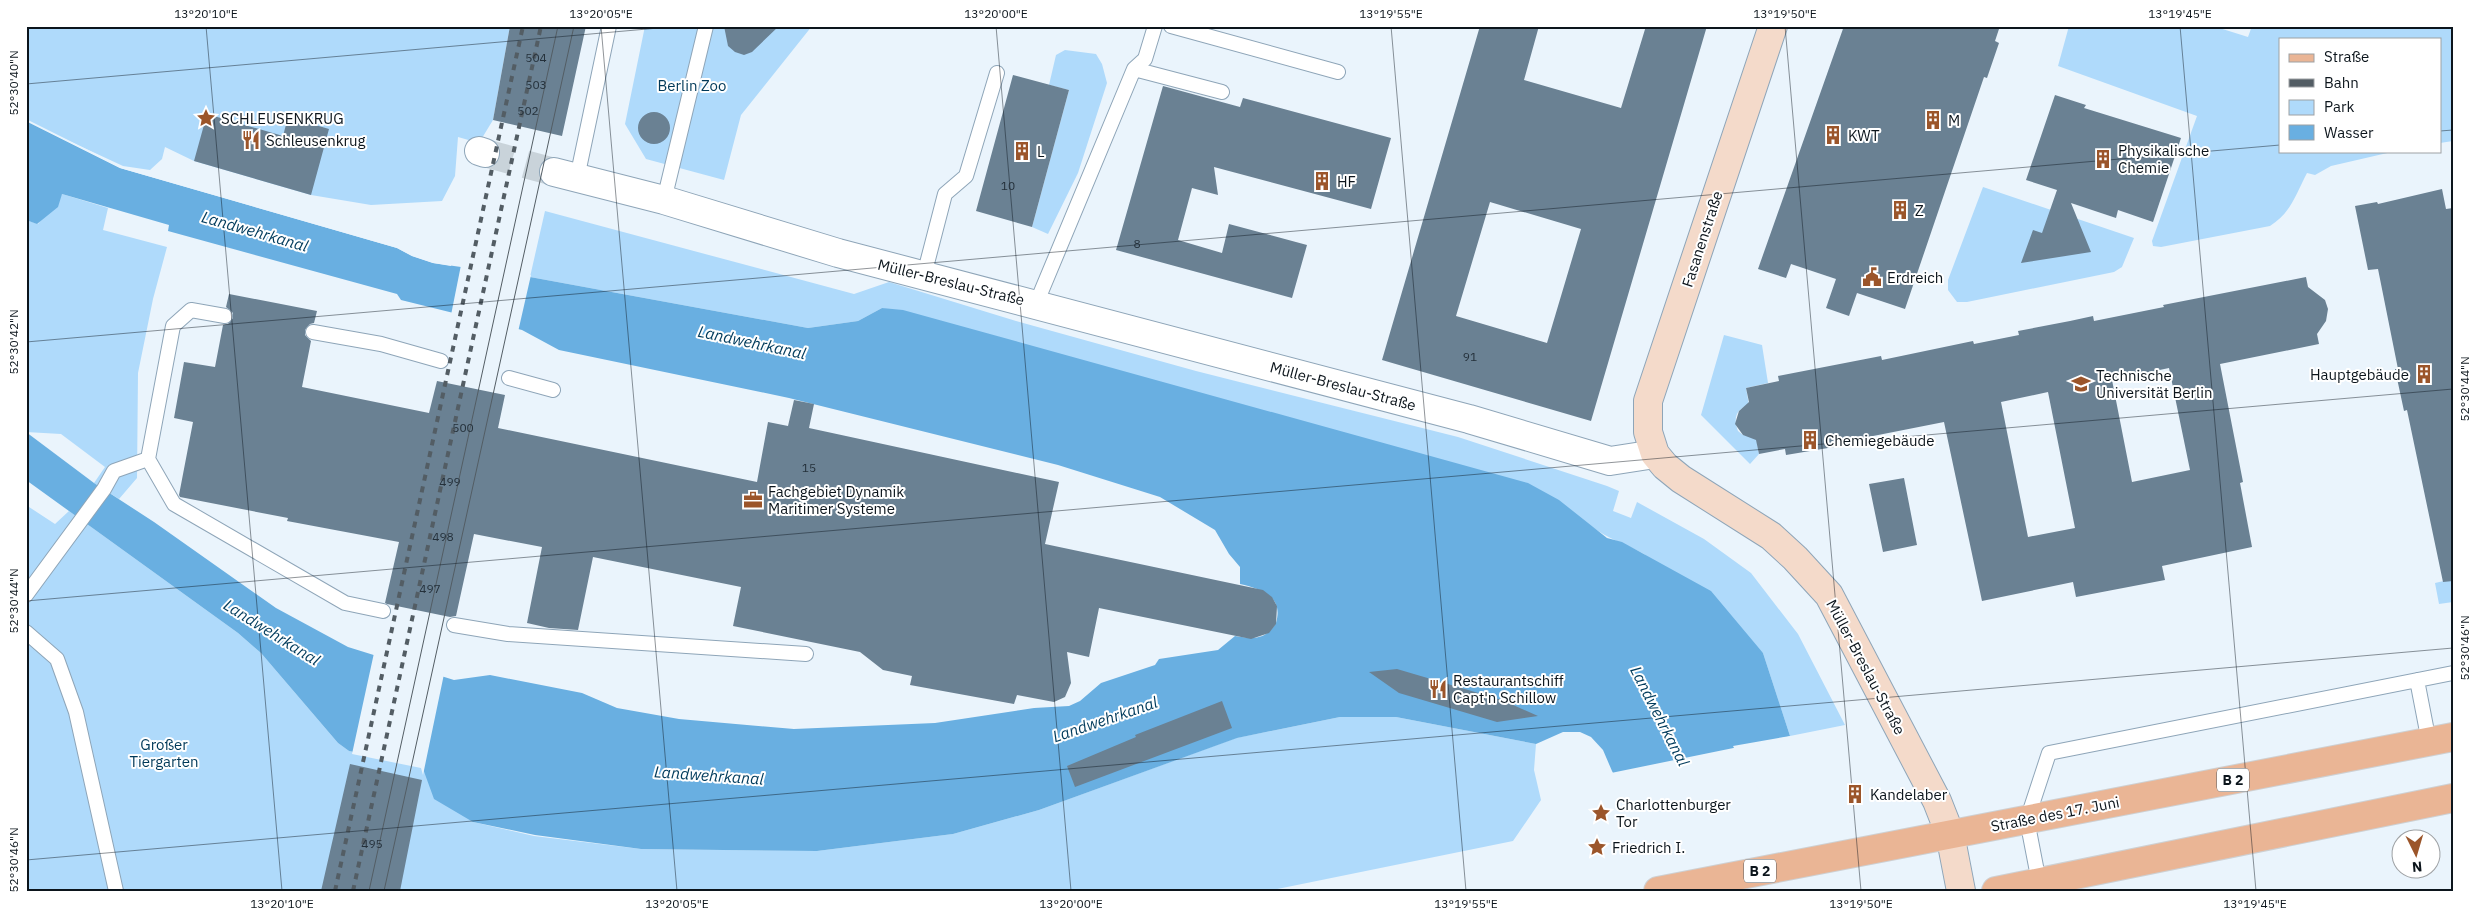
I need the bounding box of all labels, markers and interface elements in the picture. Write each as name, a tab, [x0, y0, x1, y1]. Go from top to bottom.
text: 13°20'10"E	[174, 6, 238, 21]
text: 13°20'05"E	[569, 6, 633, 21]
text: 13°20'00"E	[964, 6, 1028, 21]
text: 13°19'55"E	[1359, 6, 1423, 21]
text: 13°19'50"E	[1753, 6, 1817, 21]
text: 13°19'45"E	[2148, 6, 2212, 21]
legend	[2279, 38, 2442, 152]
text: Straße	[2324, 47, 2369, 66]
text: 52°30'40"N	[6, 50, 21, 116]
house number: 504	[525, 50, 547, 65]
text: Bahn	[2324, 73, 2359, 92]
park label: Berlin Zoo	[658, 76, 726, 95]
house number: 503	[525, 77, 547, 92]
text: Park	[2324, 97, 2354, 116]
house number: 502	[517, 103, 539, 118]
place icon: SCHLEUSENKRUG	[195, 107, 217, 129]
place label: SCHLEUSENKRUG	[221, 109, 344, 128]
building icon: M	[1922, 109, 1944, 131]
place label: M	[1948, 111, 1960, 130]
text: Wasser	[2324, 123, 2374, 142]
building icon: KWT	[1822, 124, 1844, 146]
place label: KWT	[1848, 126, 1880, 145]
restaurant icon: Schleusenkrug	[240, 129, 262, 151]
place label: Schleusenkrug	[266, 131, 366, 150]
building icon: L	[1011, 140, 1033, 162]
place label: Physikalische Chemie	[2118, 141, 2209, 177]
place label: L	[1037, 142, 1045, 161]
building icon: Physikalische Chemie	[2092, 148, 2114, 170]
building icon: HF	[1311, 170, 1333, 192]
place label: HF	[1337, 172, 1356, 191]
house number: 10	[1001, 178, 1015, 193]
street label: Fasanenstraße	[1677, 188, 1727, 290]
building icon: Z	[1889, 199, 1911, 221]
place label: Z	[1915, 201, 1924, 220]
water label: Landwehrkanal	[200, 206, 311, 256]
house number: 8	[1133, 236, 1141, 251]
street label: Müller-Breslau-Straße	[876, 255, 1026, 309]
public building icon: Erdreich	[1861, 266, 1883, 288]
place label: Erdreich	[1887, 268, 1943, 287]
text: 52°30'42"N	[6, 309, 21, 375]
water label: Landwehrkanal	[696, 321, 808, 363]
house number: 91	[1463, 349, 1477, 364]
text: 52°30'44"N	[2457, 356, 2472, 422]
street label: Müller-Breslau-Straße	[1268, 357, 1418, 415]
building icon: Hauptgebäude	[2413, 363, 2435, 385]
place label: Hauptgebäude	[2310, 365, 2409, 384]
place label: Technische Universität Berlin	[2096, 366, 2212, 402]
school or university icon: Technische Universität Berlin	[2070, 373, 2092, 395]
house number: 500	[452, 420, 474, 435]
building icon: Chemiegebäude	[1799, 429, 1821, 451]
place label: Chemiegebäude	[1825, 431, 1934, 450]
house number: 15	[802, 460, 816, 475]
house number: 499	[439, 474, 461, 489]
place label: Fachgebiet Dynamik Maritimer Systeme	[768, 482, 904, 518]
office icon: Fachgebiet Dynamik Maritimer Systeme	[742, 489, 764, 511]
house number: 498	[432, 529, 454, 544]
text: 52°30'44"N	[6, 568, 21, 634]
house number: 497	[419, 581, 441, 596]
water label: Landwehrkanal	[220, 594, 324, 670]
street label: Müller-Breslau-Straße	[1822, 596, 1910, 738]
text: 52°30'46"N	[2457, 615, 2472, 681]
water label: Landwehrkanal	[1626, 663, 1694, 770]
place label: Restaurantschiff Capt'n Schillow	[1453, 671, 1564, 707]
restaurant icon: Restaurantschiff Capt'n Schillow	[1427, 678, 1449, 700]
water label: Landwehrkanal	[1050, 691, 1161, 746]
park label: Großer Tiergarten	[129, 735, 199, 771]
water label: Landwehrkanal	[654, 761, 765, 789]
road number: B 2	[2217, 768, 2249, 792]
building icon: Kandelaber	[1844, 783, 1866, 805]
place label: Kandelaber	[1870, 785, 1948, 804]
street label: Straße des 17. Juni	[1989, 792, 2121, 836]
place label: Charlottenburger Tor	[1616, 795, 1731, 831]
place icon: Charlottenburger Tor	[1590, 802, 1612, 824]
text: 52°30'46"N	[6, 827, 21, 893]
north arrow	[2392, 830, 2442, 880]
house number: 495	[361, 836, 383, 851]
place icon: Friedrich I.	[1586, 836, 1608, 858]
place label: Friedrich I.	[1612, 838, 1685, 857]
text: N	[2411, 858, 2423, 876]
road number: B 2	[1744, 859, 1776, 882]
text: 13°20'10"E	[250, 896, 314, 911]
text: 13°20'05"E	[645, 896, 709, 911]
text: 13°20'00"E	[1039, 896, 1103, 911]
text: 13°19'55"E	[1434, 896, 1498, 911]
text: 13°19'50"E	[1829, 896, 1893, 911]
text: 13°19'45"E	[2223, 896, 2287, 911]

